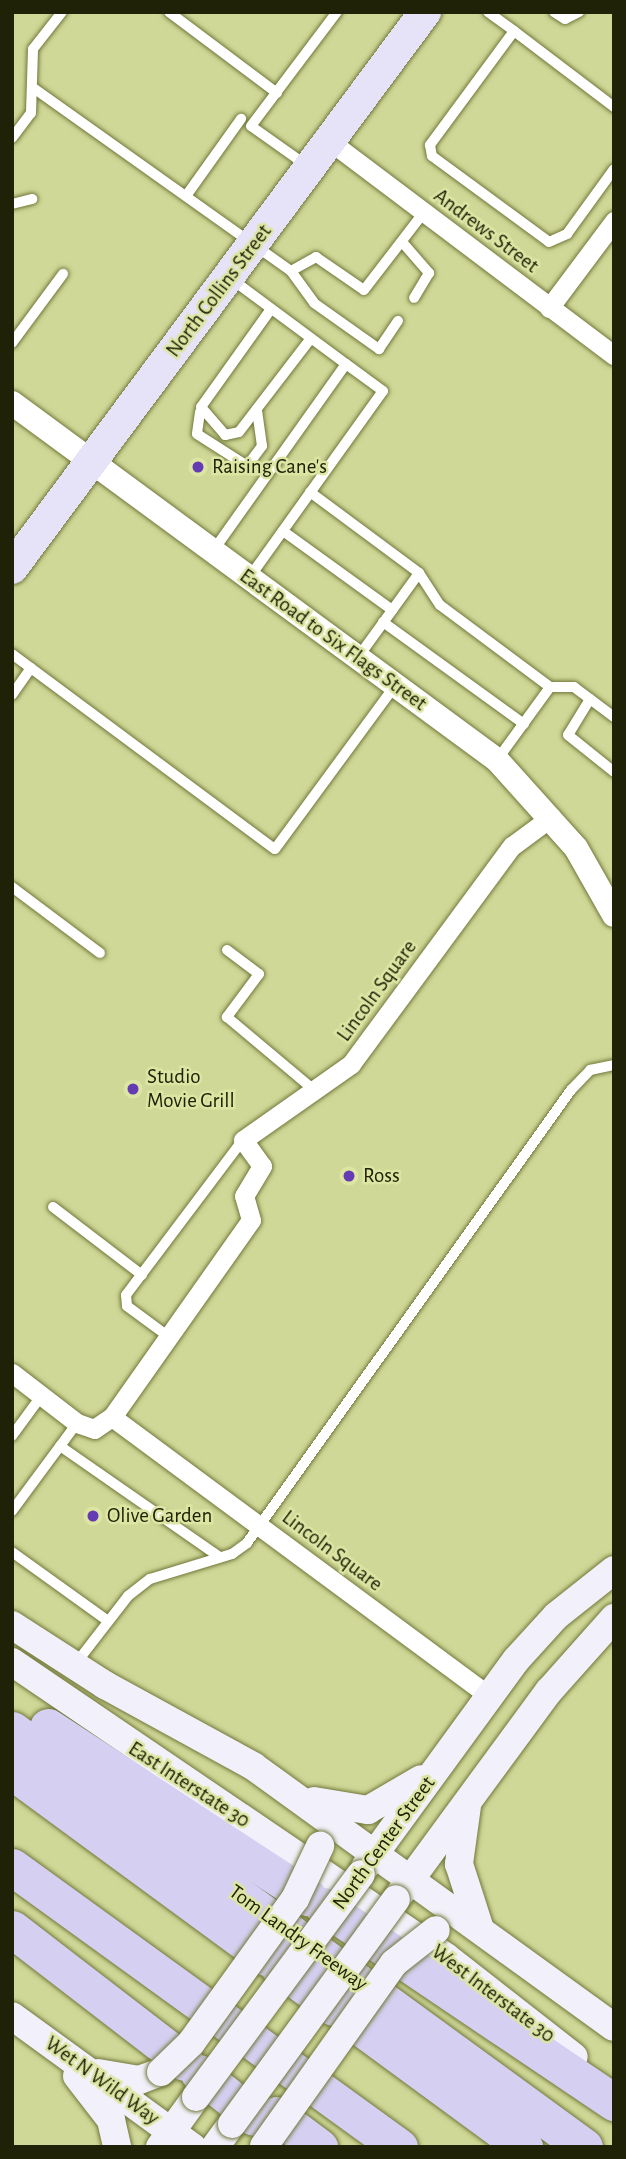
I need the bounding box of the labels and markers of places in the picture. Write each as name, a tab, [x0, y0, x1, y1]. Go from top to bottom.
place label: Raising Cane's	[212, 454, 327, 480]
marker: Raising Cane's	[190, 459, 206, 475]
place label: Studio Movie Grill	[147, 1064, 235, 1114]
marker: Studio Movie Grill	[125, 1081, 141, 1097]
place label: Ross	[363, 1163, 400, 1189]
marker: Ross	[341, 1168, 357, 1184]
place label: Olive Garden	[107, 1503, 212, 1529]
marker: Olive Garden	[85, 1508, 101, 1524]

